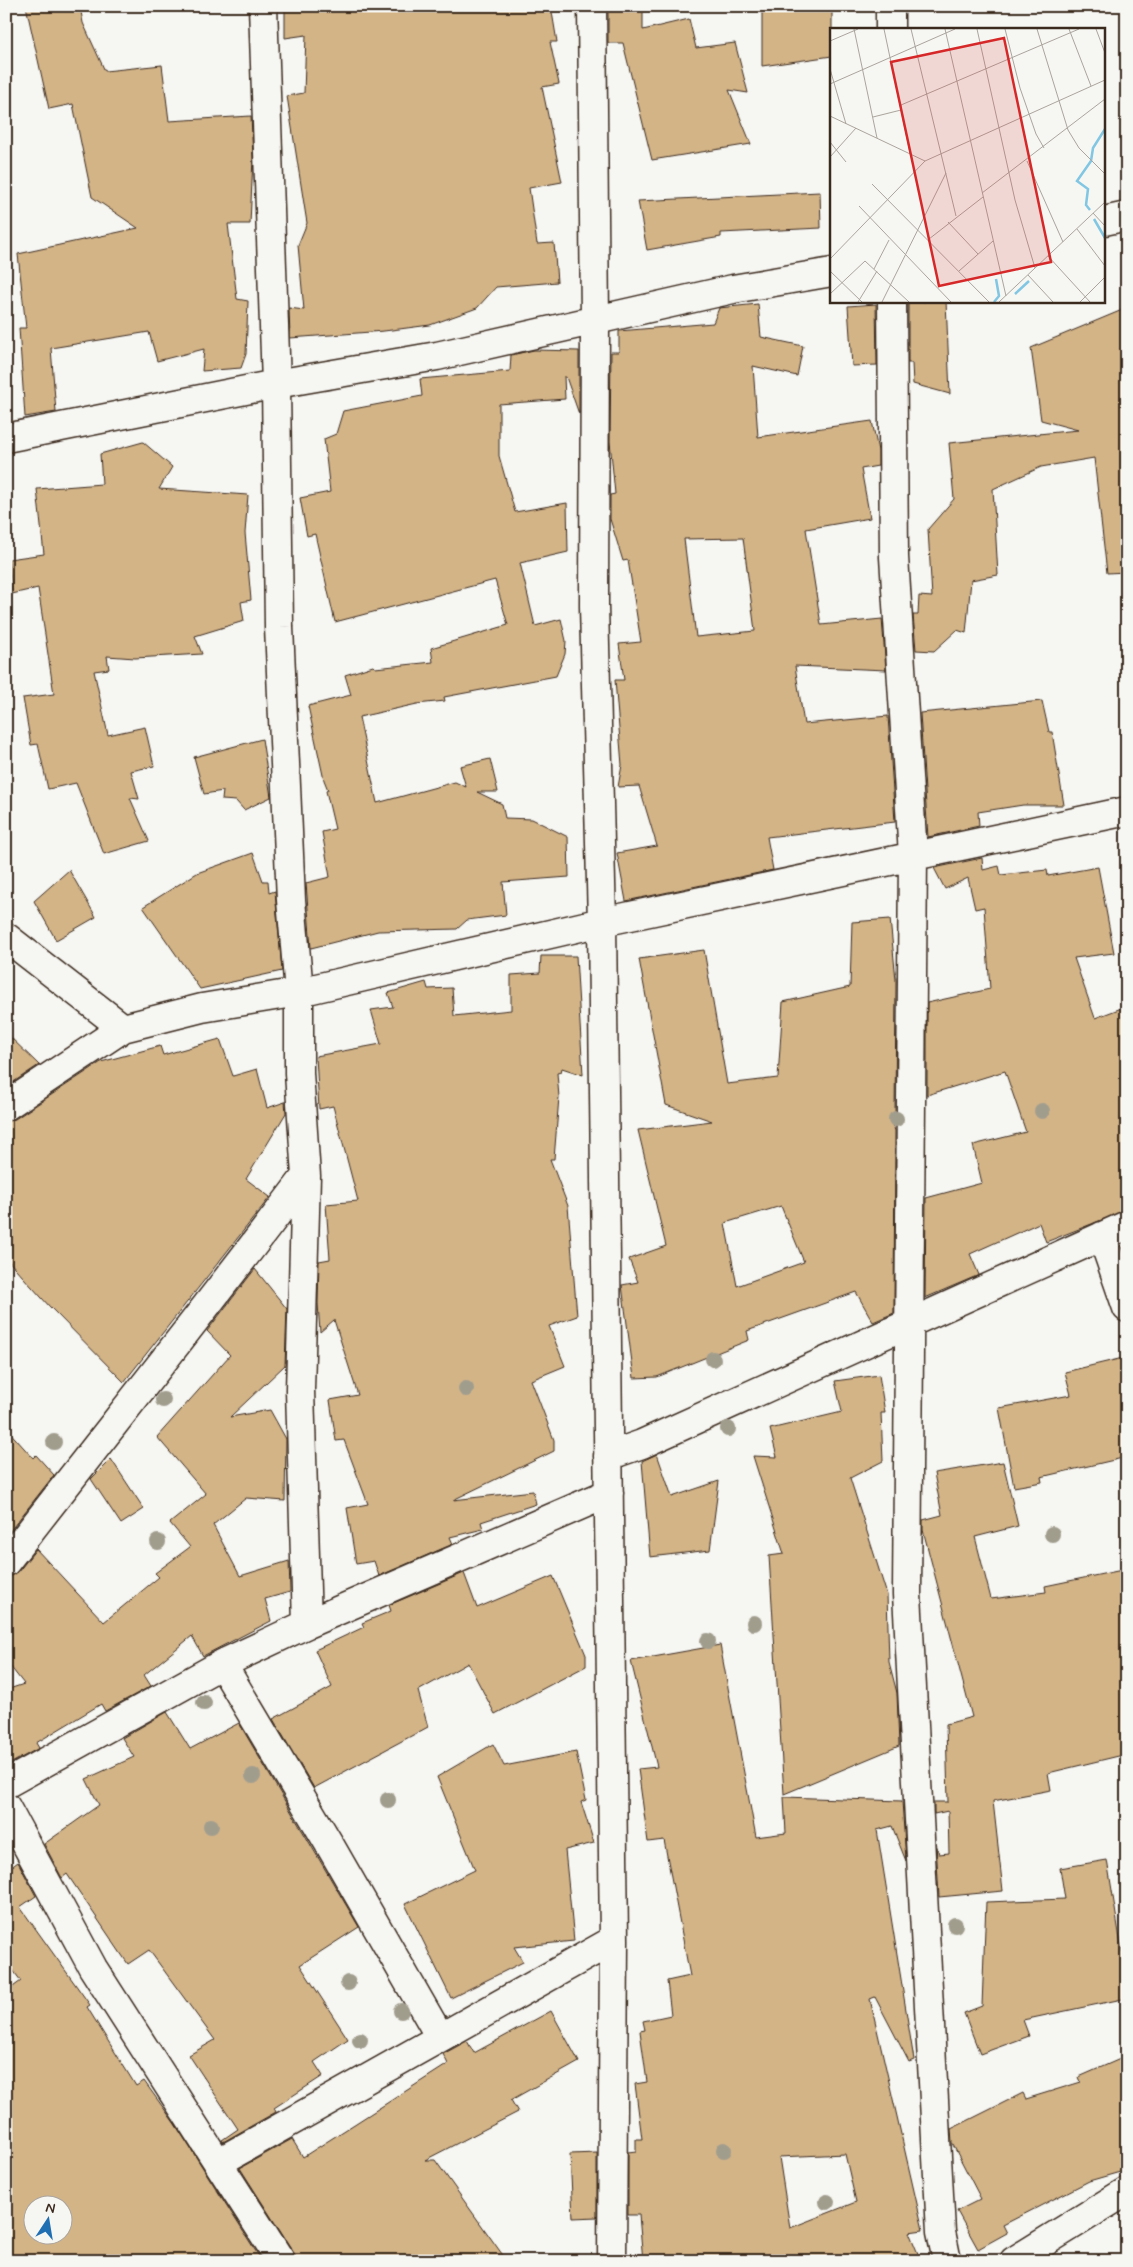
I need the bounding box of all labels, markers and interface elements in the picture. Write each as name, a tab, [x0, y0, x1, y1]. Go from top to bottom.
inset map	[830, 28, 1106, 302]
north arrow	[22, 2194, 72, 2244]
text: N	[44, 2198, 57, 2218]

